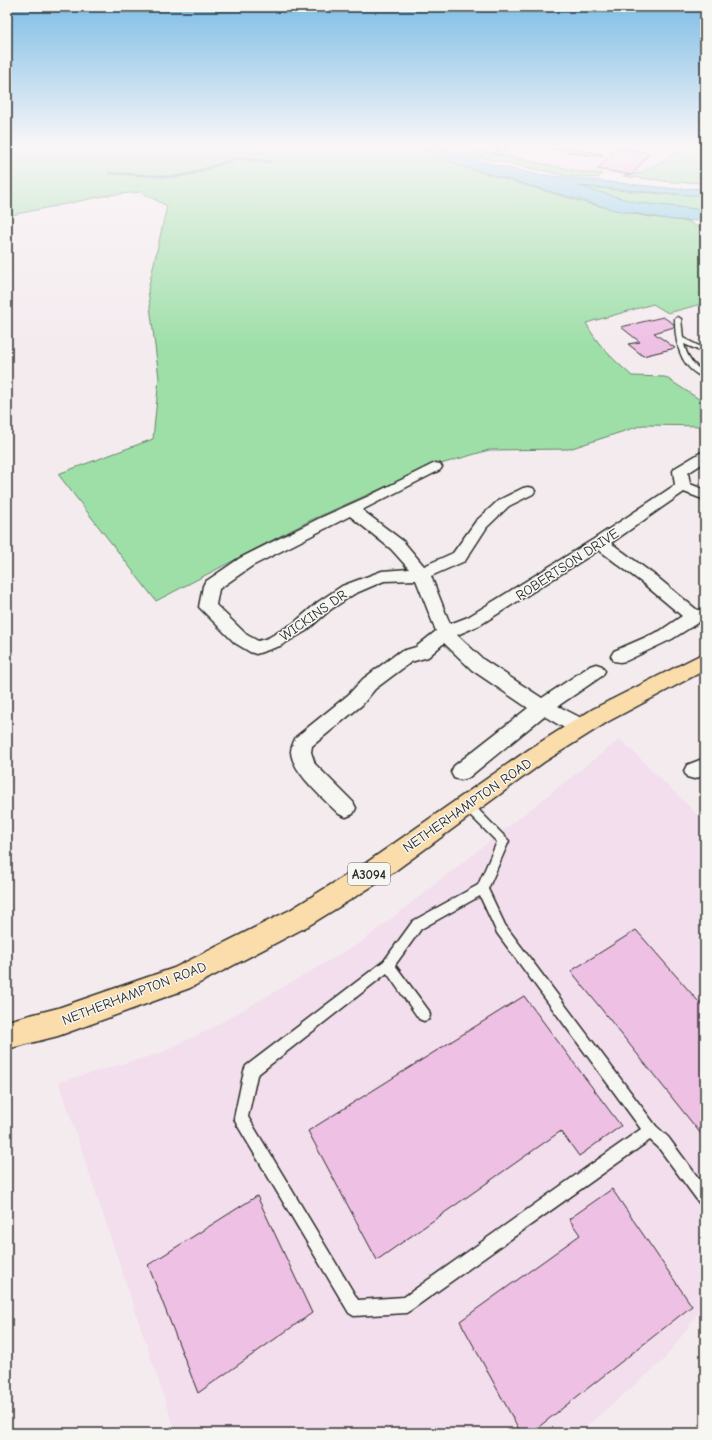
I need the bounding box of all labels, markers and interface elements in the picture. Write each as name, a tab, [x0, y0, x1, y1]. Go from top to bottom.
street label: ROBERTSON DRIVE	[513, 525, 622, 604]
street label: WICKINS DR	[276, 586, 350, 645]
street label: NETHERHAMPTON ROAD	[400, 754, 535, 856]
road number: A3094	[348, 863, 390, 885]
street label: NETHERHAMPTON ROAD	[60, 958, 209, 1029]

